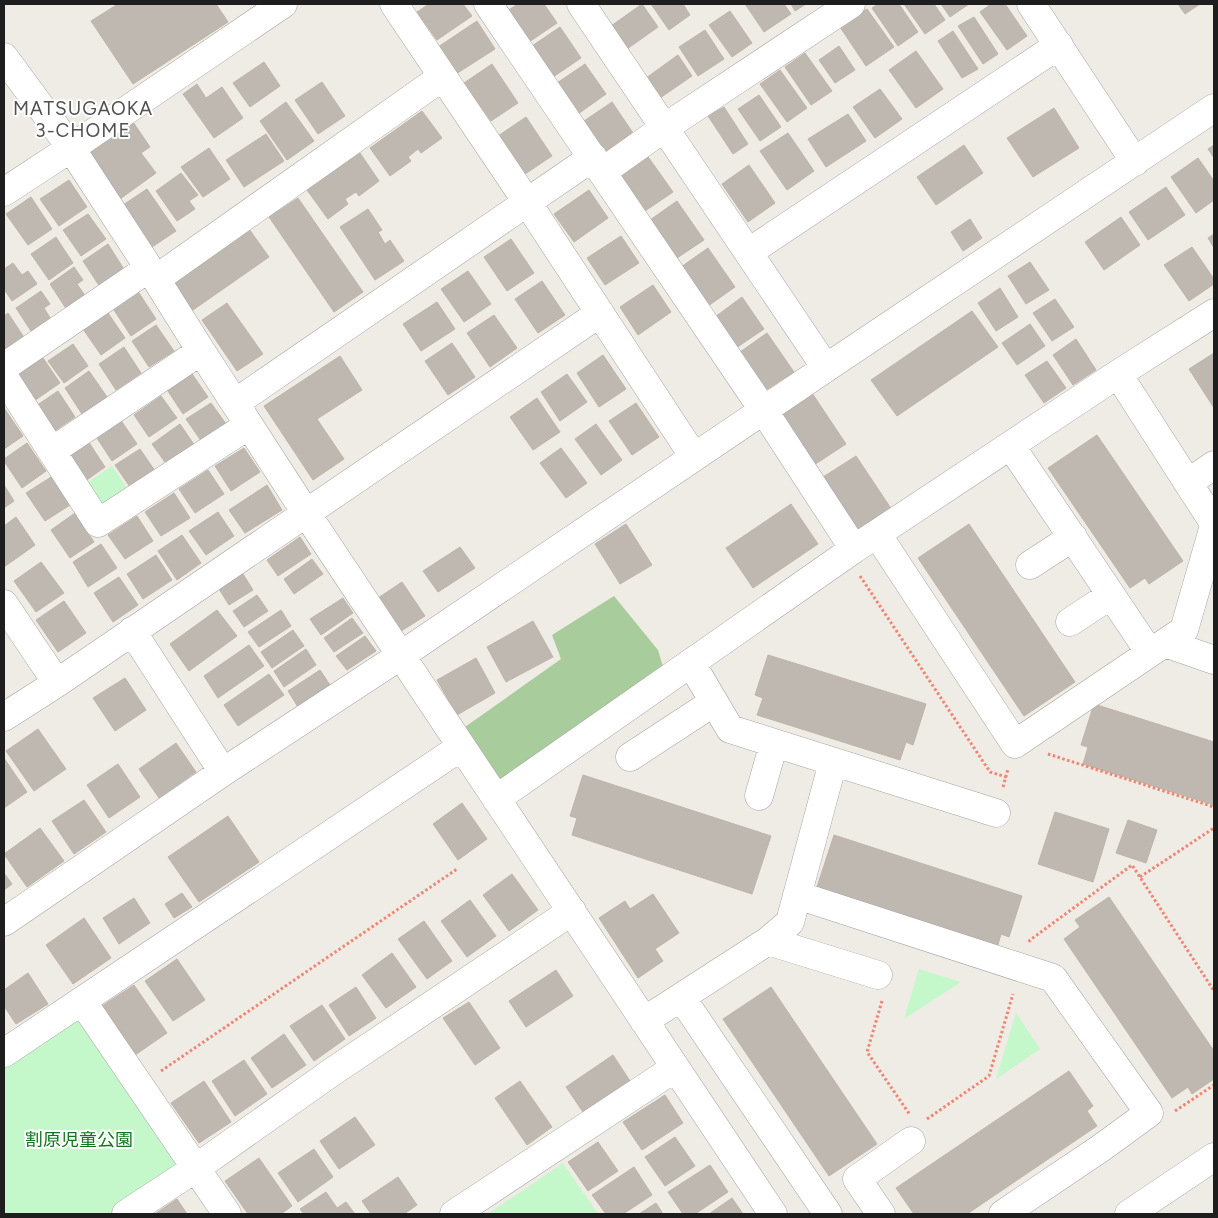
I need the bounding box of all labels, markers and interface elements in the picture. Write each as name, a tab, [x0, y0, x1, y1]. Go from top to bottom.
district label: MATSUGAOKA 3-CHOME	[13, 97, 153, 142]
park label: 割原児童公園	[25, 1129, 133, 1151]

